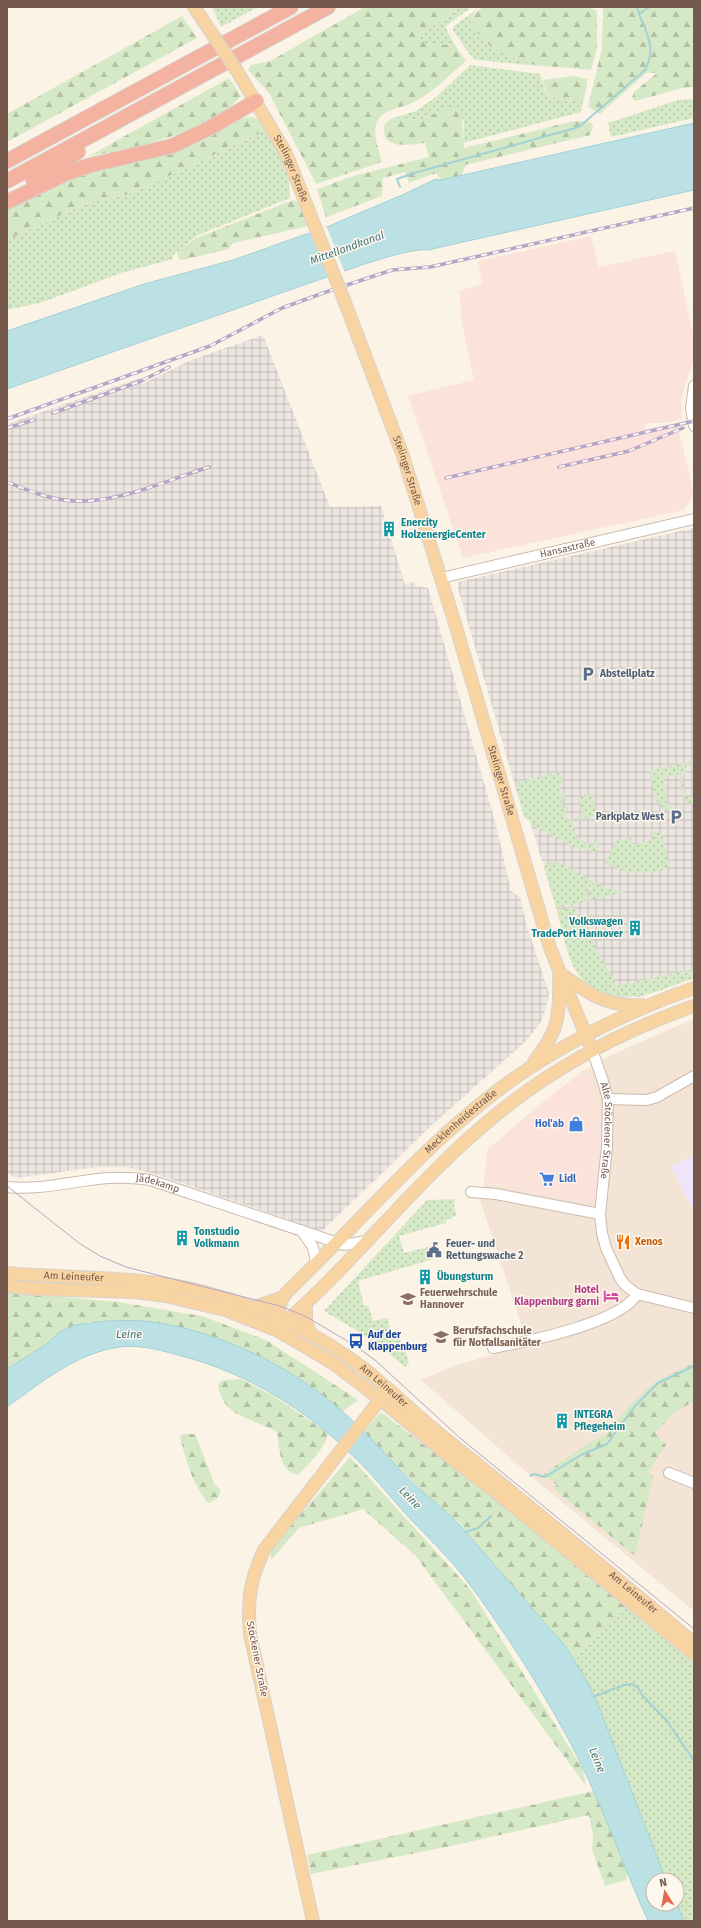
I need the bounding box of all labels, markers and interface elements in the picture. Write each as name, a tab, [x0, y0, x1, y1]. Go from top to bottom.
street label: Stelinger Straße	[271, 133, 311, 204]
water label: Mittellandkanal	[308, 229, 386, 267]
street label: Stelinger Straße	[390, 434, 424, 507]
place label: Enercity HolzenergieCenter	[401, 517, 487, 541]
building icon: Enercity HolzenergieCenter	[380, 520, 398, 538]
street label: Hansastraße	[539, 536, 597, 561]
parking icon: Abstellplatz	[579, 665, 597, 683]
place label: Abstellplatz	[599, 668, 655, 680]
street label: Stelinger Straße	[485, 744, 517, 817]
parking icon: Parkplatz West	[667, 808, 685, 826]
place label: Parkplatz West	[596, 811, 664, 823]
place label: Volkswagen TradePort Hannover	[531, 916, 624, 940]
building icon: Volkswagen TradePort Hannover	[626, 919, 644, 937]
street label: Alte Stöckener Straße	[597, 1081, 614, 1180]
street label: Mecklenheidestraße	[422, 1087, 499, 1156]
shop icon: Hol'ab	[567, 1115, 585, 1133]
place label: Hol'ab	[535, 1118, 564, 1130]
supermarket icon: Lidl	[538, 1170, 556, 1188]
street label: Jädekamp	[135, 1172, 181, 1195]
place label: Lidl	[559, 1173, 576, 1185]
place label: Tonstudio Volkmann	[193, 1226, 240, 1250]
building icon: Tonstudio Volkmann	[173, 1229, 191, 1247]
restaurant icon: Xenos	[614, 1233, 632, 1251]
place label: Xenos	[634, 1236, 663, 1248]
place label: Feuer- und Rettungswache 2	[446, 1238, 523, 1262]
public building icon: Feuer- und Rettungswache 2	[425, 1241, 443, 1259]
building icon: Übungsturm	[416, 1268, 434, 1286]
street label: Am Leineufer	[44, 1270, 104, 1284]
place label: Übungsturm	[437, 1270, 493, 1283]
place label: Hotel Klappenburg garni	[514, 1284, 599, 1308]
place label: Feuerwehrschule Hannover	[420, 1287, 498, 1311]
hotel icon: Hotel Klappenburg garni	[602, 1287, 620, 1305]
school or university icon: Feuerwehrschule Hannover	[399, 1290, 417, 1308]
place label: Berufsfachschule für Notfallsanitäter	[453, 1325, 542, 1349]
water label: Leine	[116, 1328, 142, 1341]
school or university icon: Berufsfachschule für Notfallsanitäter	[432, 1328, 450, 1346]
place label: Auf der Klappenburg	[367, 1329, 428, 1353]
bus stop icon: Auf der Klappenburg	[347, 1332, 365, 1350]
street label: Am Leineufer	[357, 1362, 410, 1410]
place label: INTEGRA Pflegeheim	[574, 1409, 625, 1433]
building icon: INTEGRA Pflegeheim	[553, 1412, 571, 1430]
water label: Leine	[396, 1484, 424, 1512]
street label: Am Leineufer	[606, 1569, 660, 1616]
street label: Stöckener Straße	[244, 1620, 270, 1698]
water label: Leine	[586, 1746, 608, 1775]
north arrow	[645, 1872, 685, 1912]
text: N	[658, 1876, 668, 1890]

